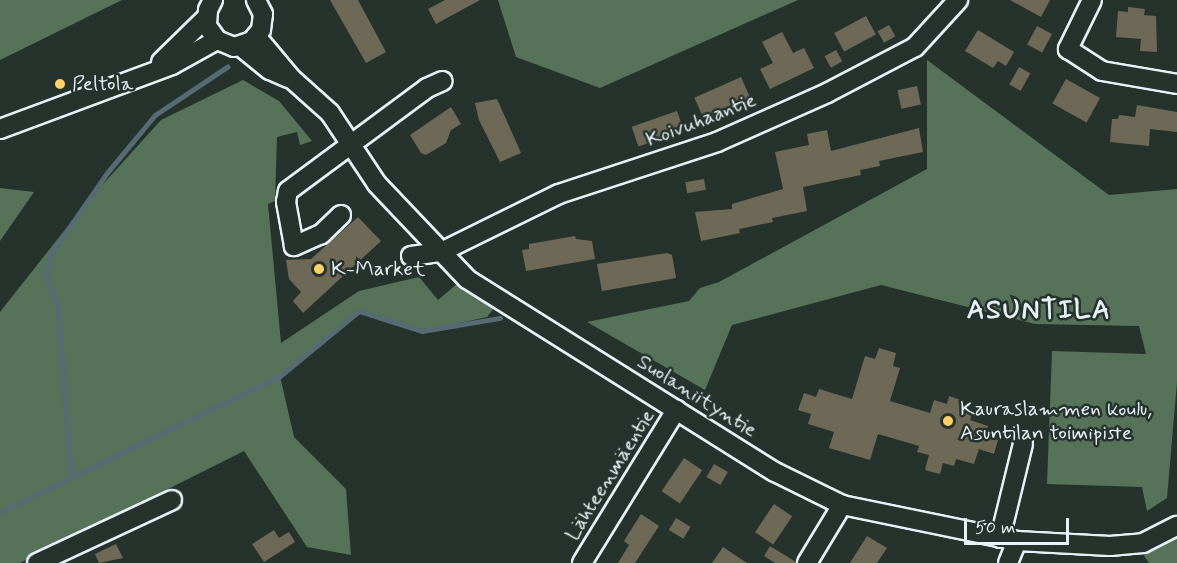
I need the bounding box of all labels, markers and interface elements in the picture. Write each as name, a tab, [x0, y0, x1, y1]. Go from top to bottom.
place label: Peltola	[72, 71, 133, 97]
marker: Peltola	[53, 77, 67, 91]
street label: Koivuhaantie	[642, 87, 760, 153]
place label: K-Market	[331, 256, 425, 282]
marker: K-Market	[312, 262, 326, 276]
district label: ASUNTILA	[969, 295, 1109, 327]
street label: Suolaniityntie	[632, 349, 762, 443]
place label: Kauraslammen koulu, Asuntilan toimipiste	[960, 396, 1154, 446]
street label: Lähteenmäentie	[560, 405, 660, 545]
marker: Kauraslammen koulu, Asuntilan toimipiste	[941, 414, 955, 428]
scale bar	[967, 506, 1072, 544]
text: 50 m	[975, 516, 1015, 540]

